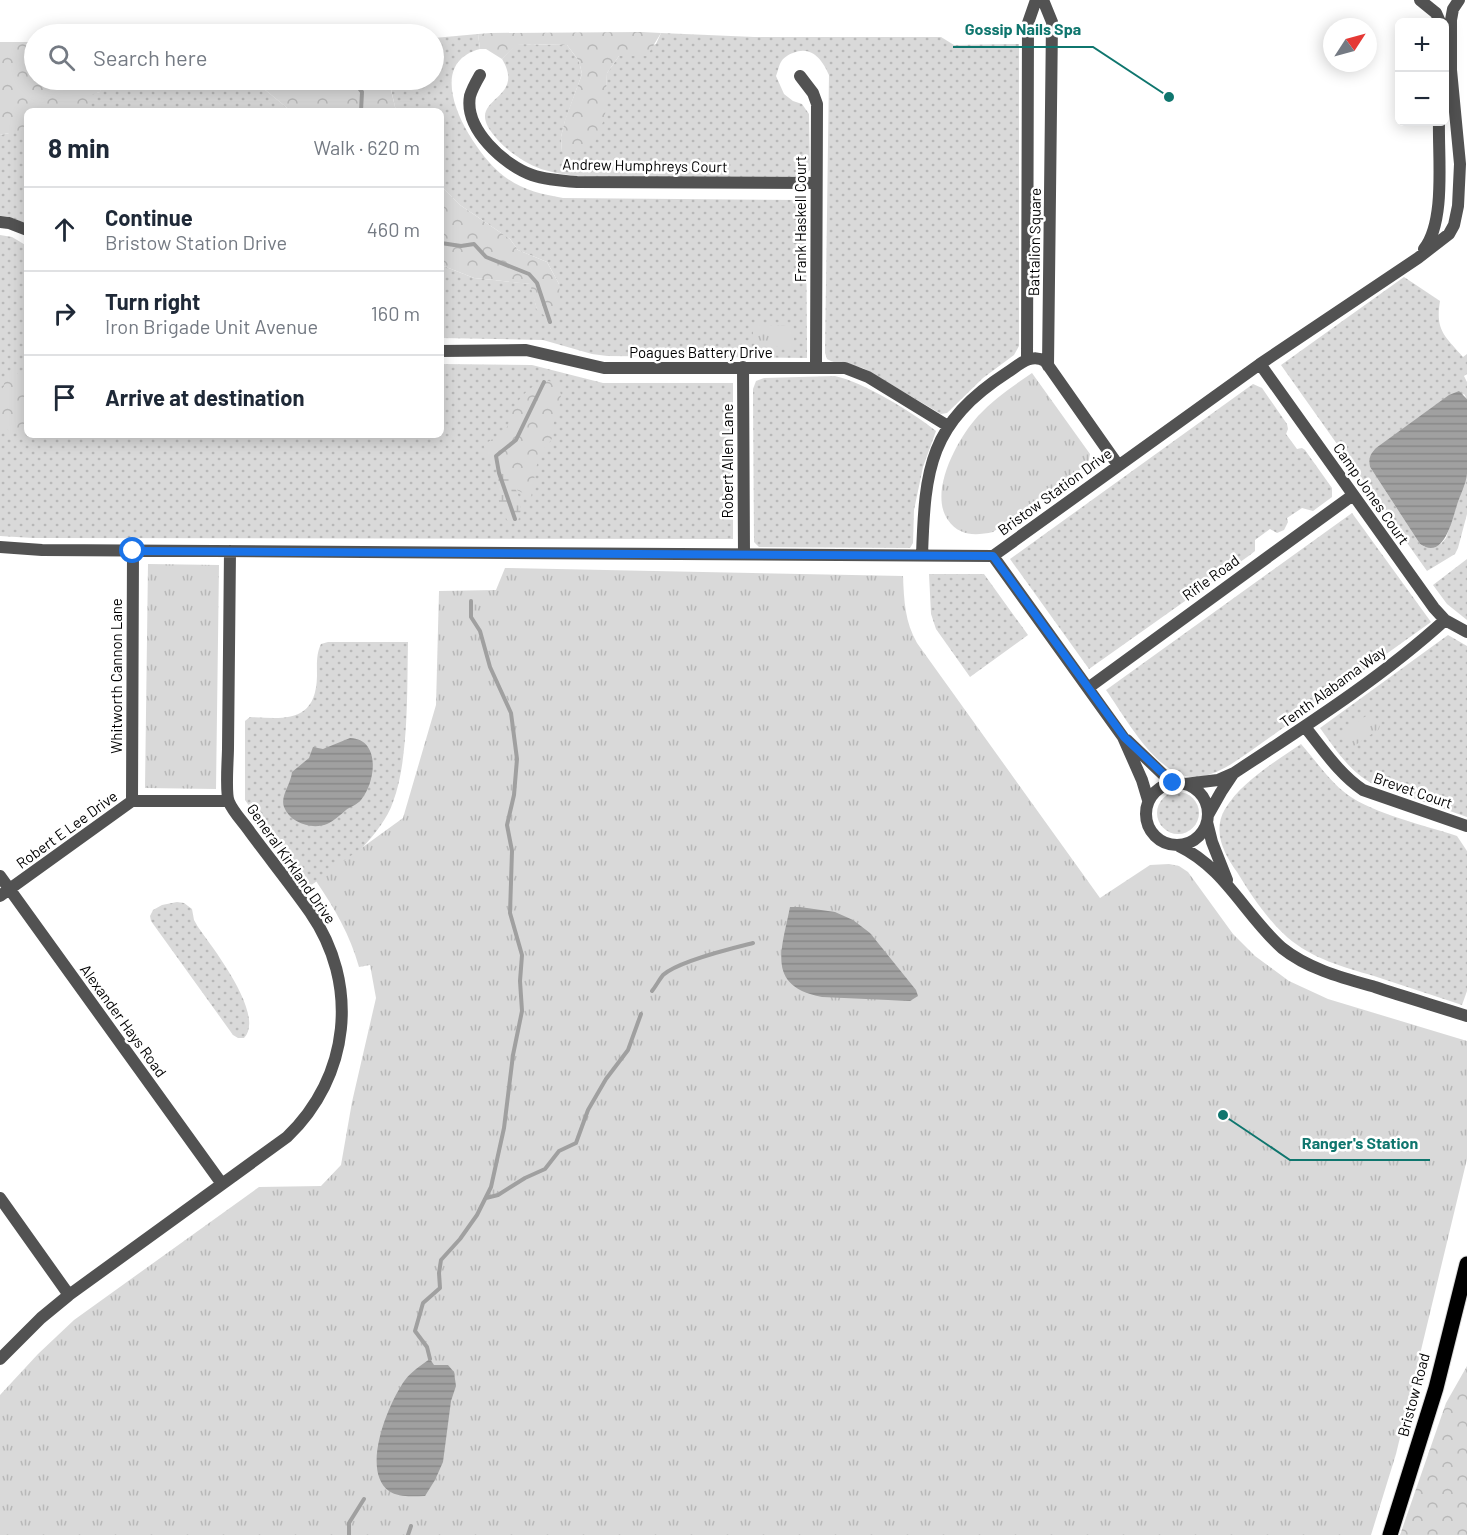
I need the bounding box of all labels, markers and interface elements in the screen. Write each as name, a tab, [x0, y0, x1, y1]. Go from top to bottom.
callout: Gossip Nails Spa	[953, 13, 1093, 47]
north arrow	[1323, 18, 1377, 72]
map controls	[1395, 18, 1449, 126]
button: +	[1395, 18, 1449, 72]
text: Gossip Nails Spa	[965, 19, 1081, 38]
search box	[24, 24, 444, 90]
icon: search	[45, 41, 78, 74]
text: Search here	[93, 44, 207, 70]
button: −	[1395, 72, 1449, 126]
text: 8 min	[48, 132, 110, 163]
text: Walk · 620 m	[313, 135, 420, 159]
street label: Andrew Humphreys Court	[562, 155, 728, 175]
street label: Frank Haskell Court	[791, 156, 809, 282]
street label: Battalion Square	[1024, 188, 1044, 296]
text: Continue	[105, 204, 193, 230]
icon: ahead	[48, 213, 81, 246]
text: 460 m	[367, 217, 420, 241]
text: Bristow Station Drive	[105, 230, 287, 254]
text: Turn right	[105, 288, 200, 314]
icon: right	[48, 297, 81, 330]
text: 160 m	[371, 301, 420, 325]
text: Iron Brigade Unit Avenue	[105, 314, 318, 338]
street label: Poagues Battery Drive	[629, 343, 773, 361]
icon: arrive	[48, 381, 81, 414]
text: Arrive at destination	[105, 384, 304, 410]
street label: Robert Allen Lane	[718, 404, 736, 518]
street label: Camp Jones Court	[1330, 439, 1414, 548]
street label: Bristow Station Drive	[994, 444, 1115, 539]
route start	[119, 537, 145, 563]
street label: Rifle Road	[1178, 551, 1242, 604]
street label: Whitworth Cannon Lane	[107, 598, 125, 754]
street label: Tenth Alabama Way	[1276, 642, 1389, 731]
street label: Brevet Court	[1372, 768, 1455, 812]
route end	[1159, 769, 1185, 795]
street label: Robert E Lee Drive	[12, 786, 120, 872]
street label: General Kirkland Drive	[244, 800, 340, 927]
street label: Alexander Hays Road	[77, 961, 171, 1080]
callout: Ranger's Station	[1290, 1126, 1430, 1160]
text: Ranger's Station	[1302, 1133, 1418, 1152]
street label: Bristow Road	[1393, 1351, 1433, 1439]

